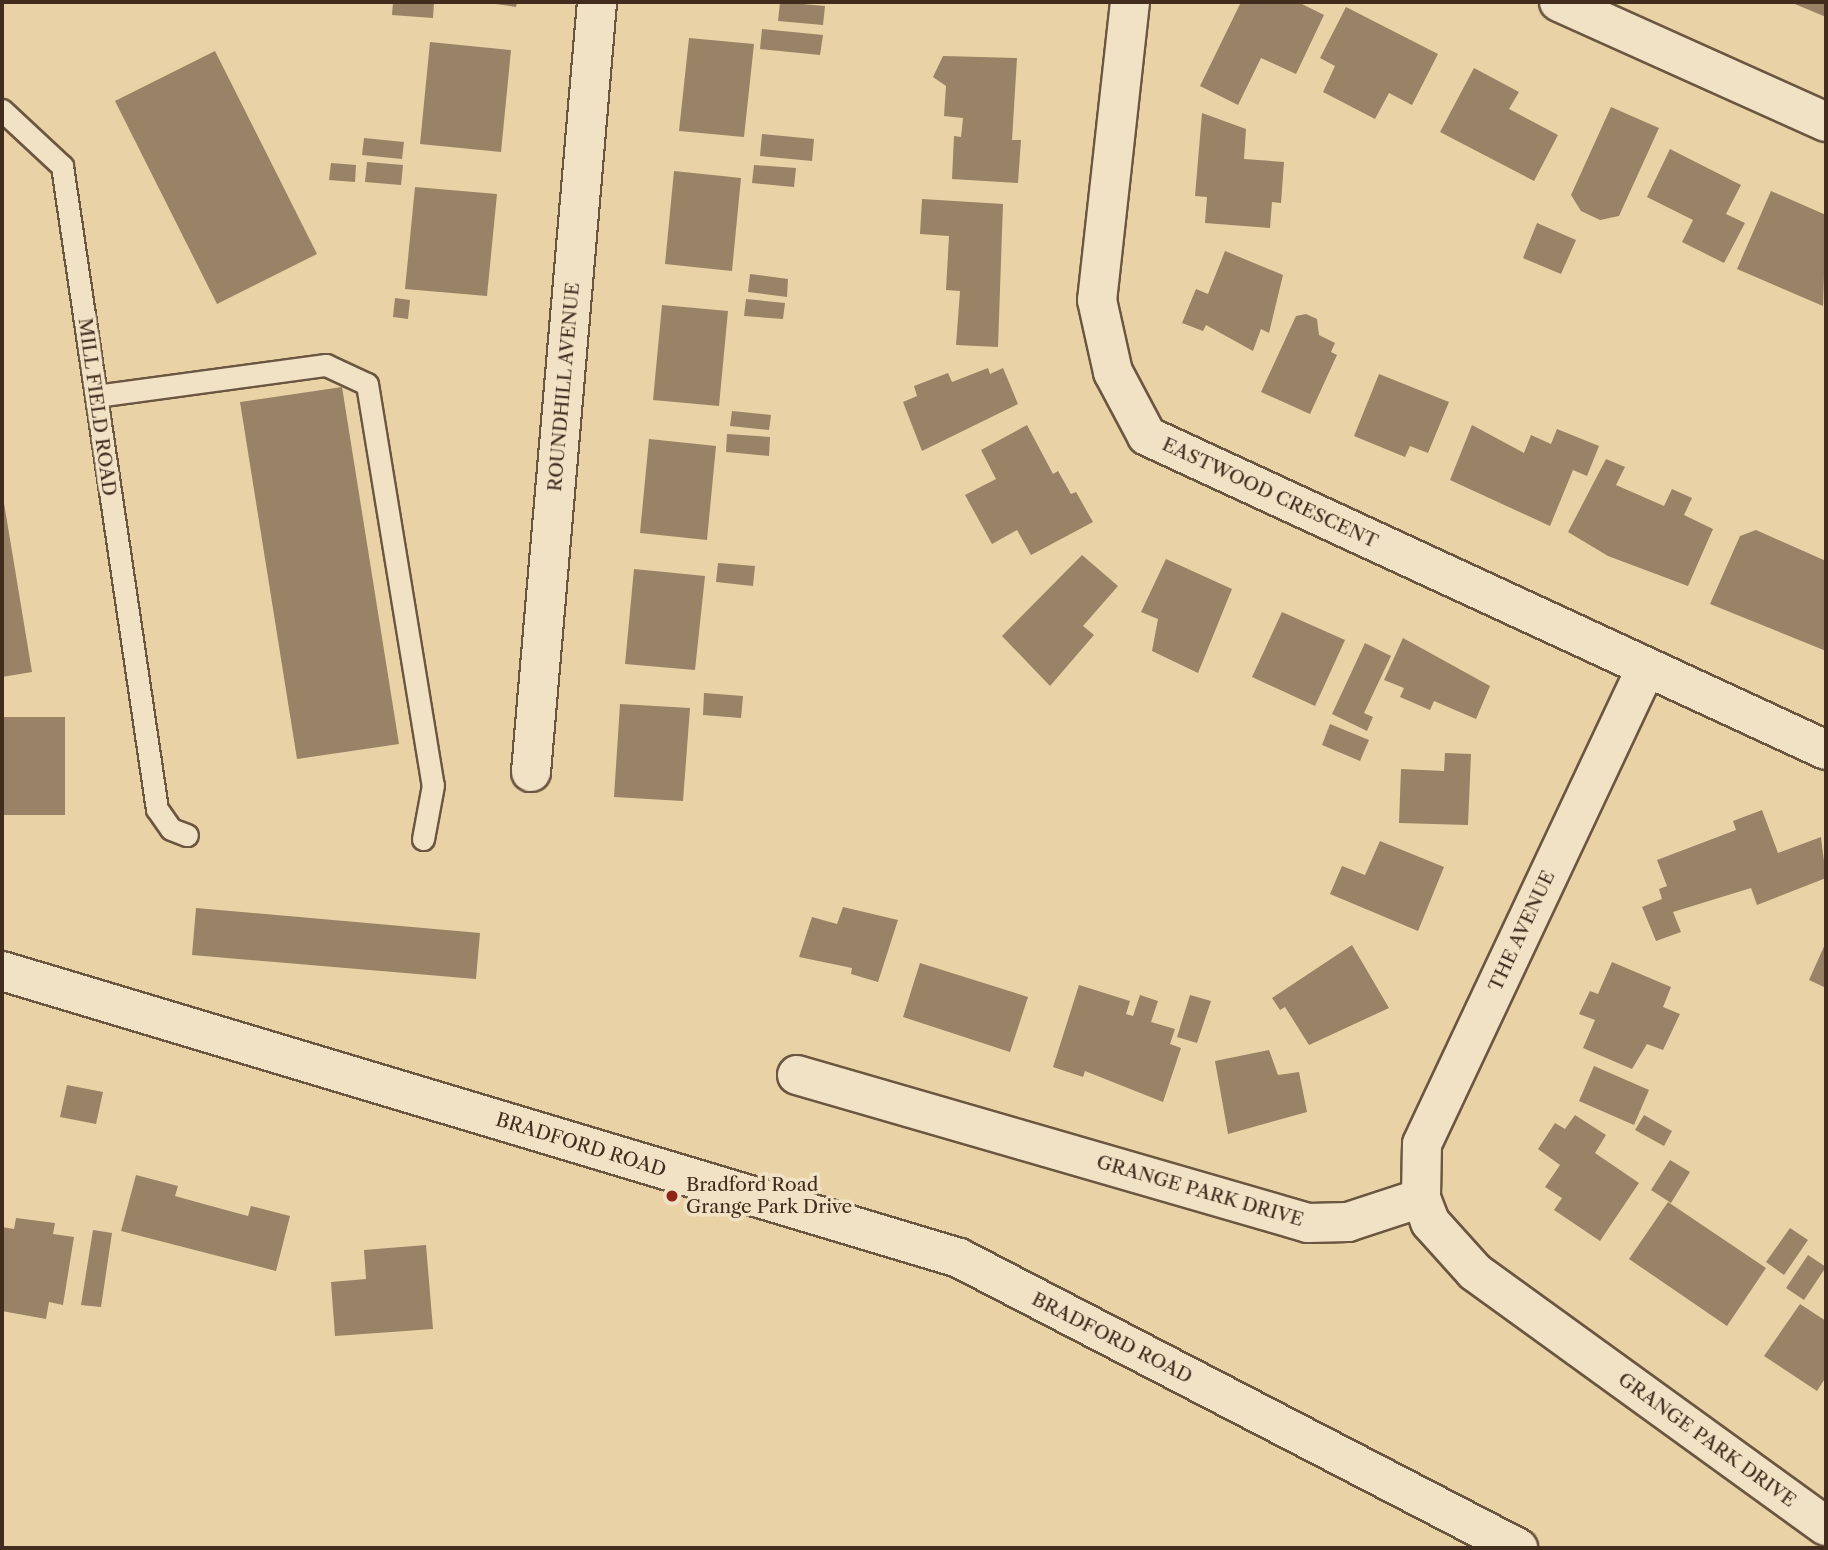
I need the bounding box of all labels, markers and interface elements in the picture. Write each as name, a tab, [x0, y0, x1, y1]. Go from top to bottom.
street label: ROUNDHILL AVENUE	[543, 281, 585, 493]
street label: MILL FIELD ROAD	[73, 316, 121, 498]
street label: EASTWOOD CRESCENT	[1158, 433, 1382, 553]
street label: THE AVENUE	[1484, 867, 1560, 995]
street label: BRADFORD ROAD	[493, 1108, 669, 1182]
street label: GRANGE PARK DRIVE	[1094, 1150, 1306, 1232]
place label: Bradford Road Grange Park Drive	[686, 1174, 852, 1218]
marker: Bradford Road Grange Park Drive	[664, 1188, 680, 1204]
street label: BRADFORD ROAD	[1028, 1288, 1196, 1388]
street label: GRANGE PARK DRIVE	[1613, 1368, 1801, 1512]

